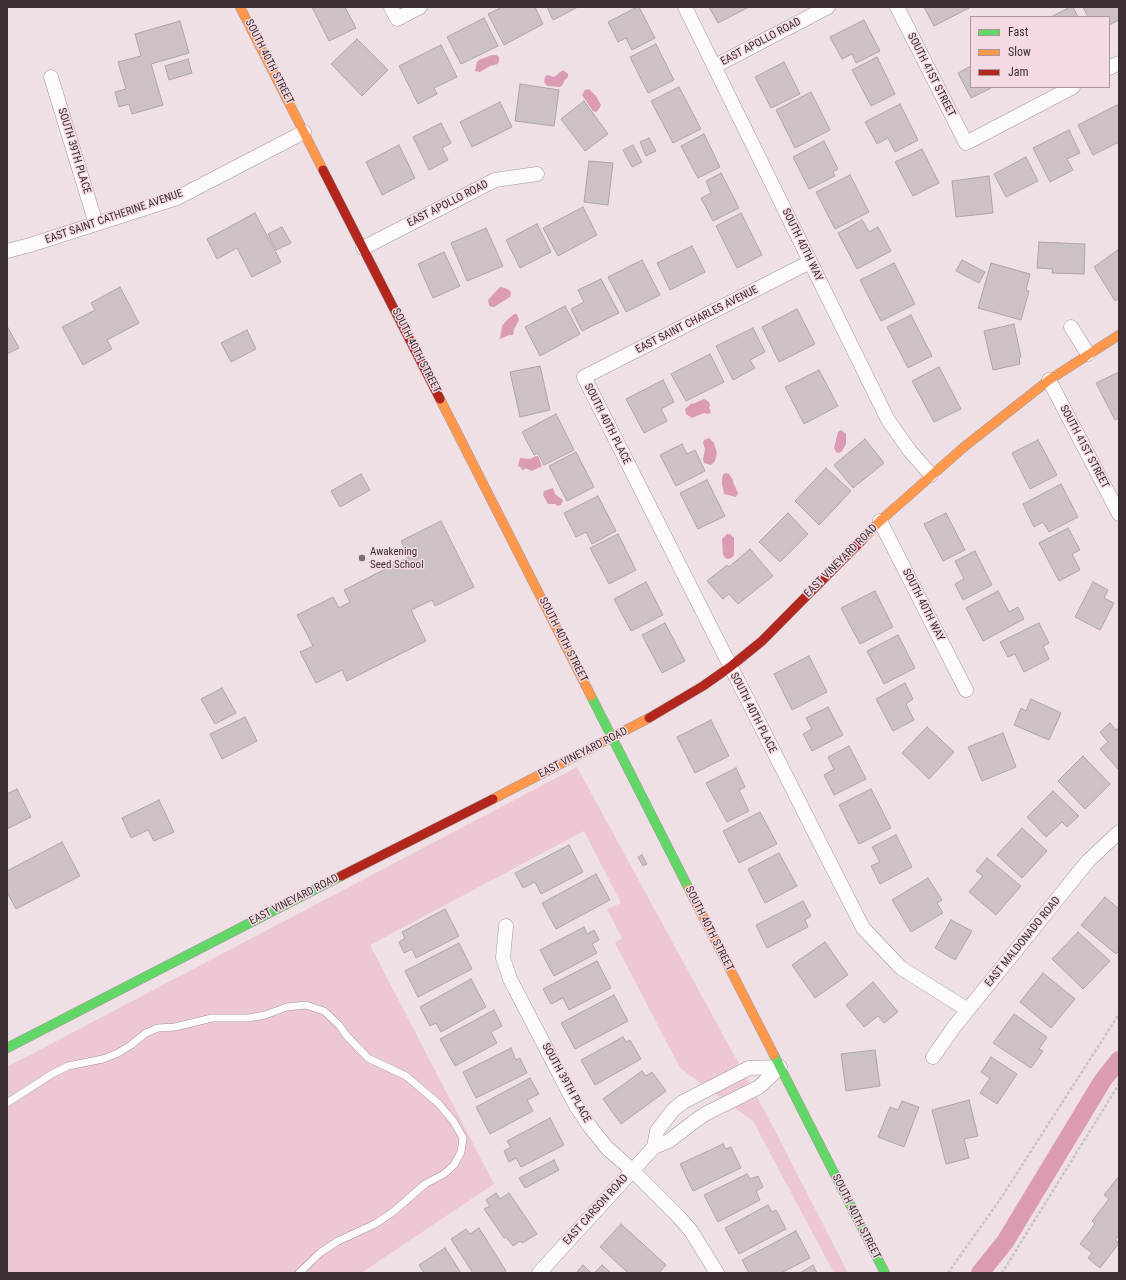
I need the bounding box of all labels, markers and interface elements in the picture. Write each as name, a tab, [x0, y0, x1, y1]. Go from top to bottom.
street label: EAST APOLLO ROAD	[719, 15, 803, 69]
legend	[970, 16, 1110, 88]
street label: SOUTH 40TH STREET	[242, 17, 296, 107]
text: Fast	[1008, 25, 1028, 39]
street label: SOUTH 41ST STREET	[904, 31, 958, 119]
text: Slow	[1008, 45, 1031, 59]
text: Jam	[1008, 65, 1029, 79]
street label: SOUTH 39TH PLACE	[55, 107, 93, 195]
street label: EAST APOLLO ROAD	[405, 178, 491, 230]
street label: EAST SAINT CATHERINE AVENUE	[43, 187, 185, 247]
street label: SOUTH 40TH WAY	[779, 206, 825, 284]
street label: EAST SAINT CHARLES AVENUE	[634, 283, 760, 357]
street label: SOUTH 40TH STREET	[389, 306, 443, 396]
street label: SOUTH 40TH PLACE	[581, 381, 633, 467]
street label: SOUTH 41ST STREET	[1056, 403, 1112, 491]
street label: EAST VINEYARD ROAD	[802, 522, 880, 600]
place label: Awakening Seed School	[370, 545, 424, 571]
marker: Awakening Seed School	[357, 553, 367, 563]
street label: SOUTH 40TH WAY	[899, 567, 947, 643]
street label: SOUTH 40TH STREET	[536, 595, 590, 685]
street label: SOUTH 40TH PLACE	[727, 670, 779, 756]
street label: EAST VINEYARD ROAD	[536, 725, 630, 781]
street label: EAST VINEYARD ROAD	[247, 872, 341, 928]
street label: SOUTH 40TH STREET	[682, 884, 736, 974]
street label: EAST MALDONADO ROAD	[983, 894, 1063, 990]
street label: SOUTH 39TH PLACE	[539, 1041, 593, 1125]
street label: EAST CARSON ROAD	[561, 1172, 631, 1248]
street label: SOUTH 40TH STREET	[829, 1172, 883, 1262]

